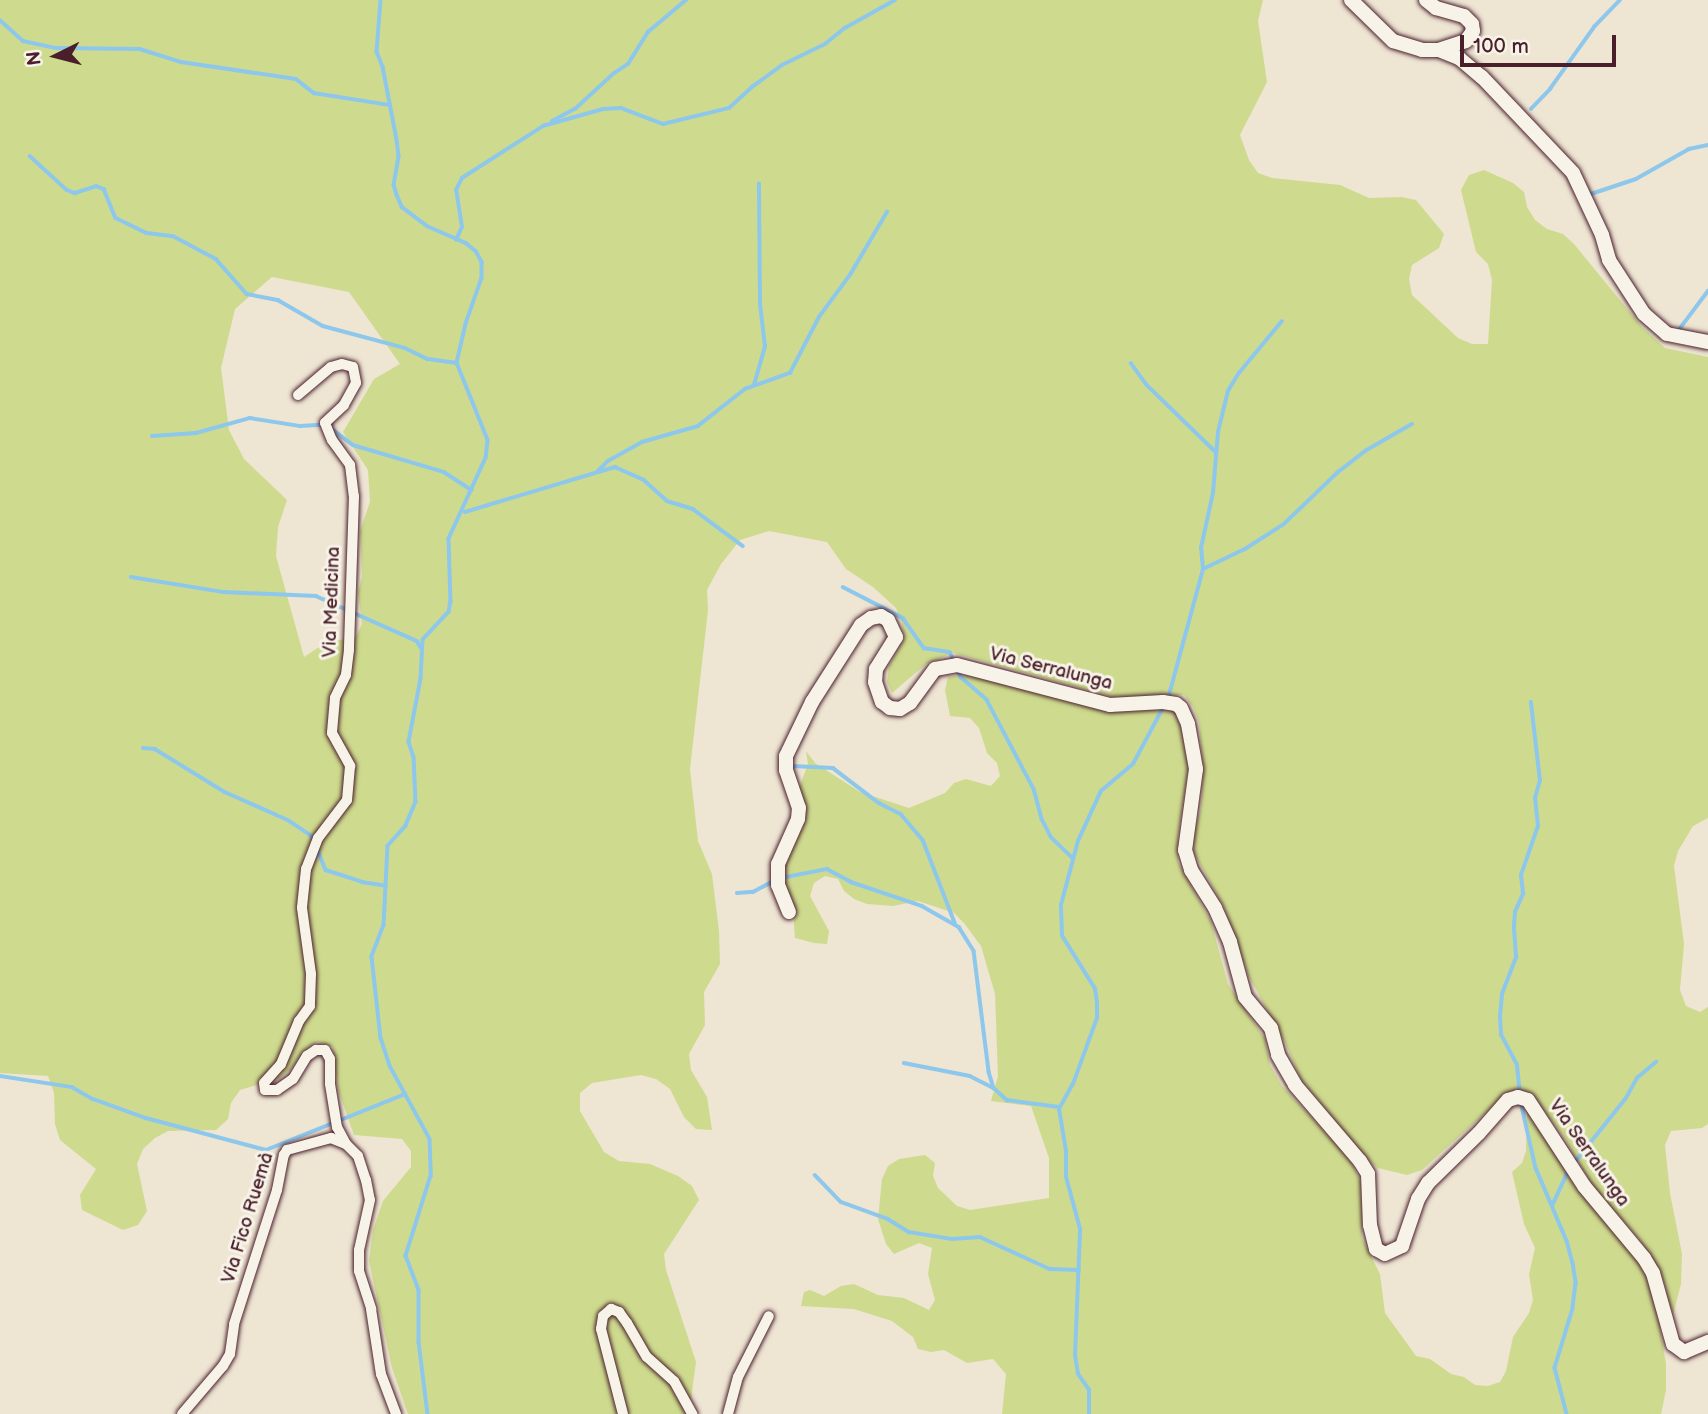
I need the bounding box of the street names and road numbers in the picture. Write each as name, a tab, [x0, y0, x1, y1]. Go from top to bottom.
street label: Via Medicina	[319, 546, 345, 658]
street label: Via Serralunga	[987, 643, 1115, 695]
street label: Via Serralunga	[1543, 1095, 1635, 1211]
street label: Via Fico Ruemà	[217, 1150, 279, 1286]

